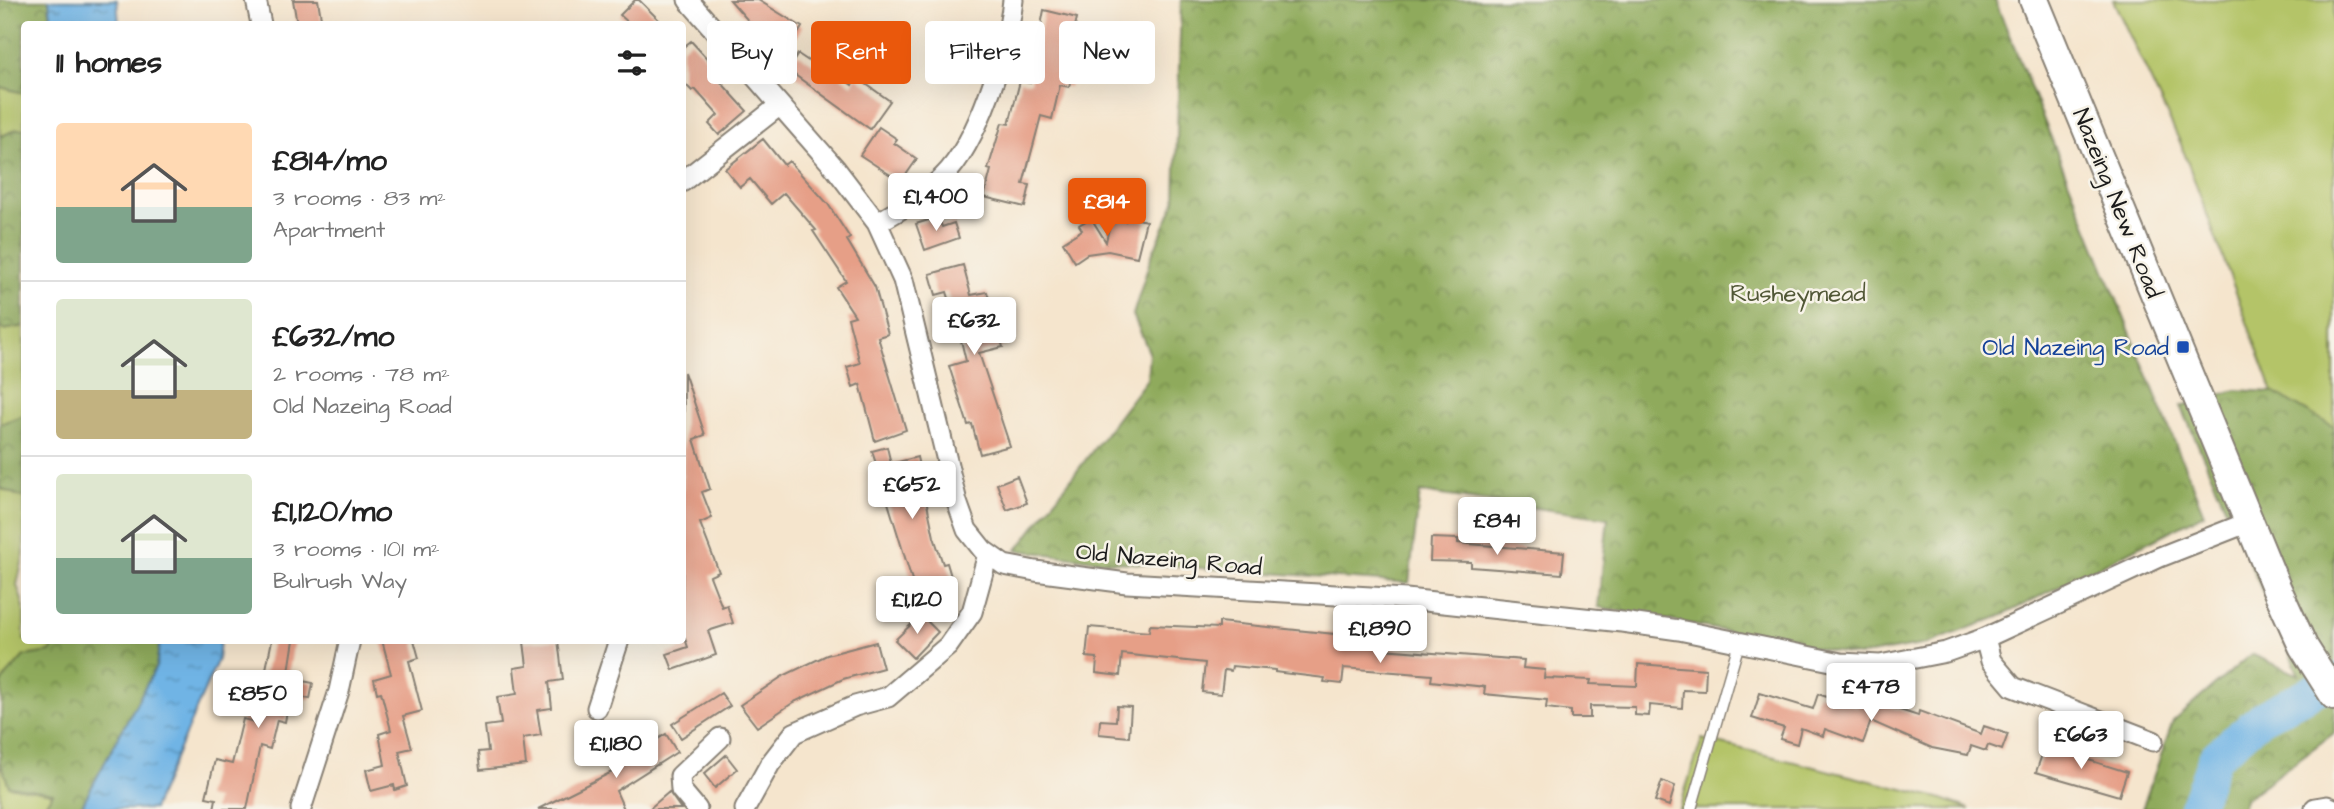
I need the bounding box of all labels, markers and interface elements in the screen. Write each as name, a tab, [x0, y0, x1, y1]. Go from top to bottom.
chip: Buy	[707, 21, 797, 84]
chip: Rent	[811, 21, 911, 84]
chip: Filters	[925, 21, 1045, 84]
chip: New	[1059, 21, 1155, 84]
text: 11 homes	[56, 42, 162, 84]
icon: filters	[613, 44, 651, 82]
street label: Nazeing New Road	[2063, 103, 2171, 304]
text: £814/mo	[273, 140, 387, 182]
icon: home	[112, 151, 196, 235]
pin: £1,400	[879, 174, 993, 233]
pin: £814	[1066, 178, 1148, 238]
text: £1,400	[904, 180, 968, 212]
text: 3 rooms · 83 m²	[273, 182, 446, 214]
text: £814	[1084, 185, 1130, 217]
text: Apartment	[273, 214, 385, 246]
park label: Rusheymead	[1730, 277, 1866, 312]
pin: £632	[933, 298, 1015, 357]
text: £632	[948, 304, 1000, 336]
text: £632/mo	[273, 316, 394, 358]
icon: home	[112, 327, 196, 411]
place label: Old Nazeing Road	[1982, 331, 2169, 366]
marker: Old Nazeing Road	[2175, 339, 2191, 355]
text: 2 rooms · 78 m²	[273, 358, 450, 390]
text: Old Nazeing Road	[273, 390, 452, 422]
pin: £652	[871, 462, 953, 521]
text: £652	[884, 468, 940, 500]
text: £1,120/mo	[273, 491, 392, 533]
pin: £841	[1456, 498, 1538, 557]
icon: home	[112, 502, 196, 586]
text: £841	[1474, 504, 1520, 536]
text: 3 rooms · 101 m²	[273, 533, 440, 565]
street label: Old Nazeing Road	[1074, 535, 1263, 586]
text: Bulrush Way	[273, 565, 407, 597]
pin: £1,120	[860, 576, 974, 636]
text: £1,120	[892, 583, 942, 615]
pin: £1,890	[1323, 606, 1437, 665]
text: £1,890	[1349, 612, 1411, 644]
pin: £478	[1830, 664, 1912, 723]
pin: £850	[217, 670, 299, 730]
text: £478	[1842, 670, 1900, 702]
text: £850	[229, 677, 287, 709]
pin: £663	[2040, 712, 2122, 771]
text: £663	[2055, 718, 2107, 750]
pin: £1,180	[559, 720, 673, 780]
text: £1,180	[590, 727, 642, 759]

